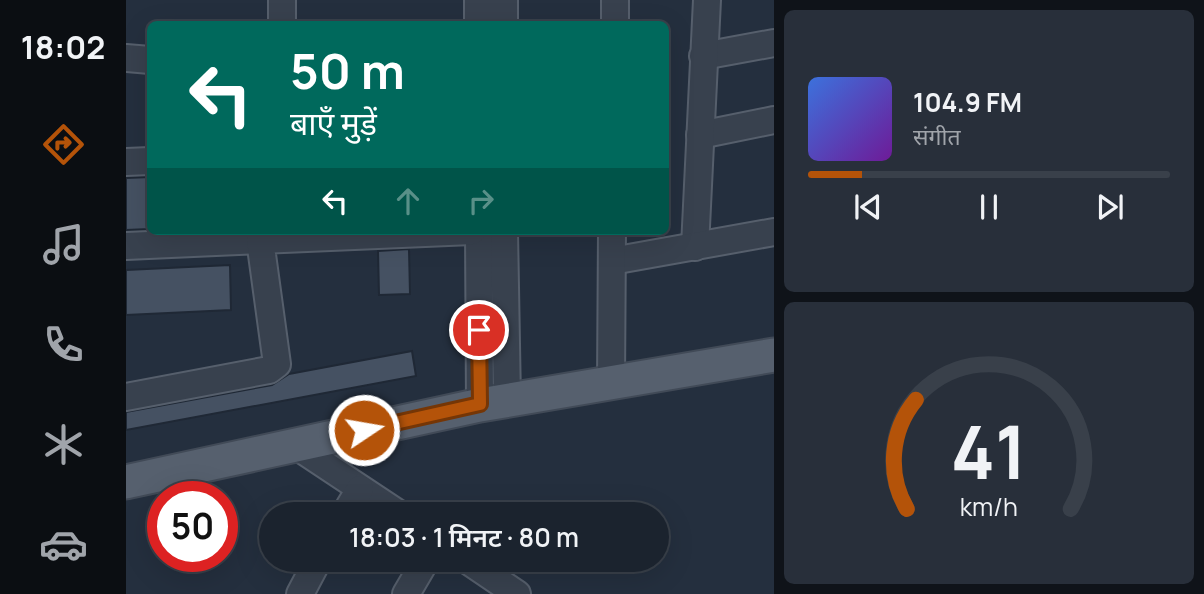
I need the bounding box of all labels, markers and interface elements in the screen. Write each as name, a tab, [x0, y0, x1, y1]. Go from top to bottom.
text: 18:02	[21, 25, 105, 69]
text: 50 m	[290, 37, 405, 104]
icon: left	[175, 49, 266, 140]
text: 104.9 FM	[913, 84, 1022, 120]
text: बाएँ मुड़ें	[290, 101, 377, 145]
icon: directions	[39, 120, 88, 169]
text: संगीत	[913, 120, 961, 152]
icon: left	[316, 182, 354, 220]
icon: ahead	[389, 182, 427, 220]
icon: right	[462, 182, 500, 220]
icon: previous	[849, 188, 887, 226]
icon: pause	[970, 188, 1008, 226]
icon: next	[1091, 188, 1129, 226]
icon: music	[39, 220, 88, 269]
pin	[449, 300, 509, 360]
icon: arrive	[460, 311, 498, 349]
icon: phone	[39, 320, 88, 369]
position arrow	[327, 393, 401, 467]
text: 41	[951, 401, 1027, 501]
icon: climate	[39, 420, 88, 469]
speed limit sign: 50	[147, 481, 238, 572]
text: km/h	[960, 489, 1018, 524]
text: 18:03 · 1 मिनट · 80 m	[349, 519, 579, 555]
icon: car	[39, 520, 88, 569]

